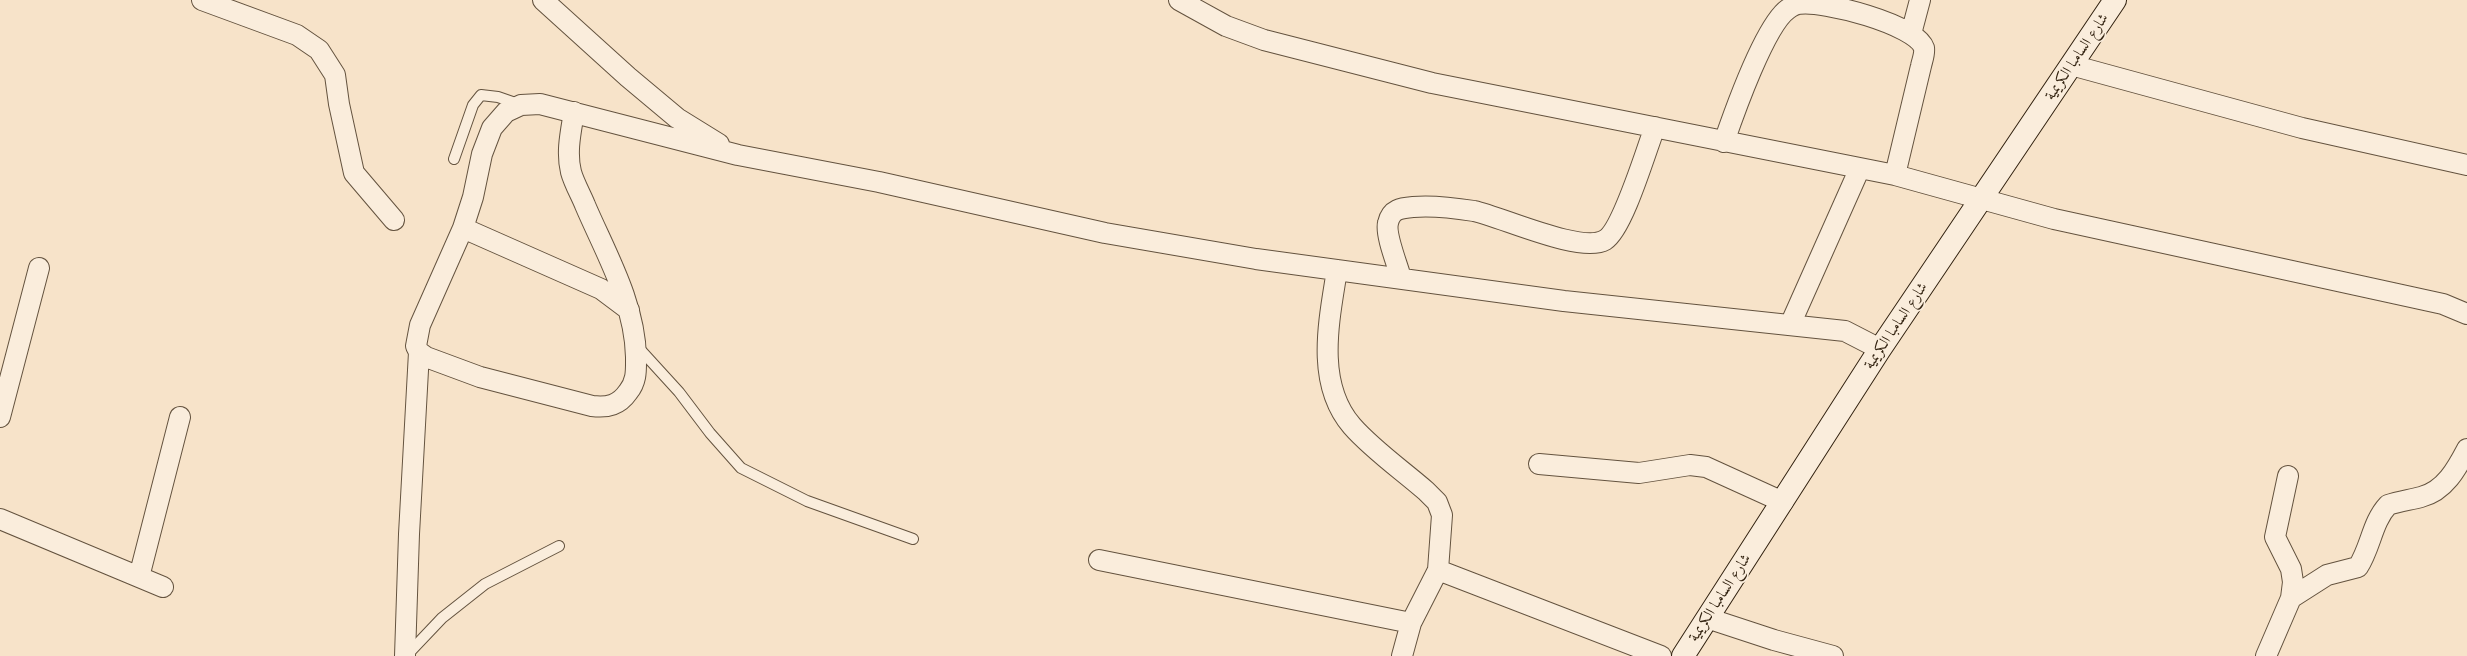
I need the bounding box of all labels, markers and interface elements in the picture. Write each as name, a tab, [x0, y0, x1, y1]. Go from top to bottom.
street label: شارع السامبا الكريمية	[2041, 10, 2113, 104]
street label: شارع السامبا الكريمية	[1860, 279, 1932, 373]
street label: شارع السامبا الكريمية	[1685, 551, 1755, 645]

